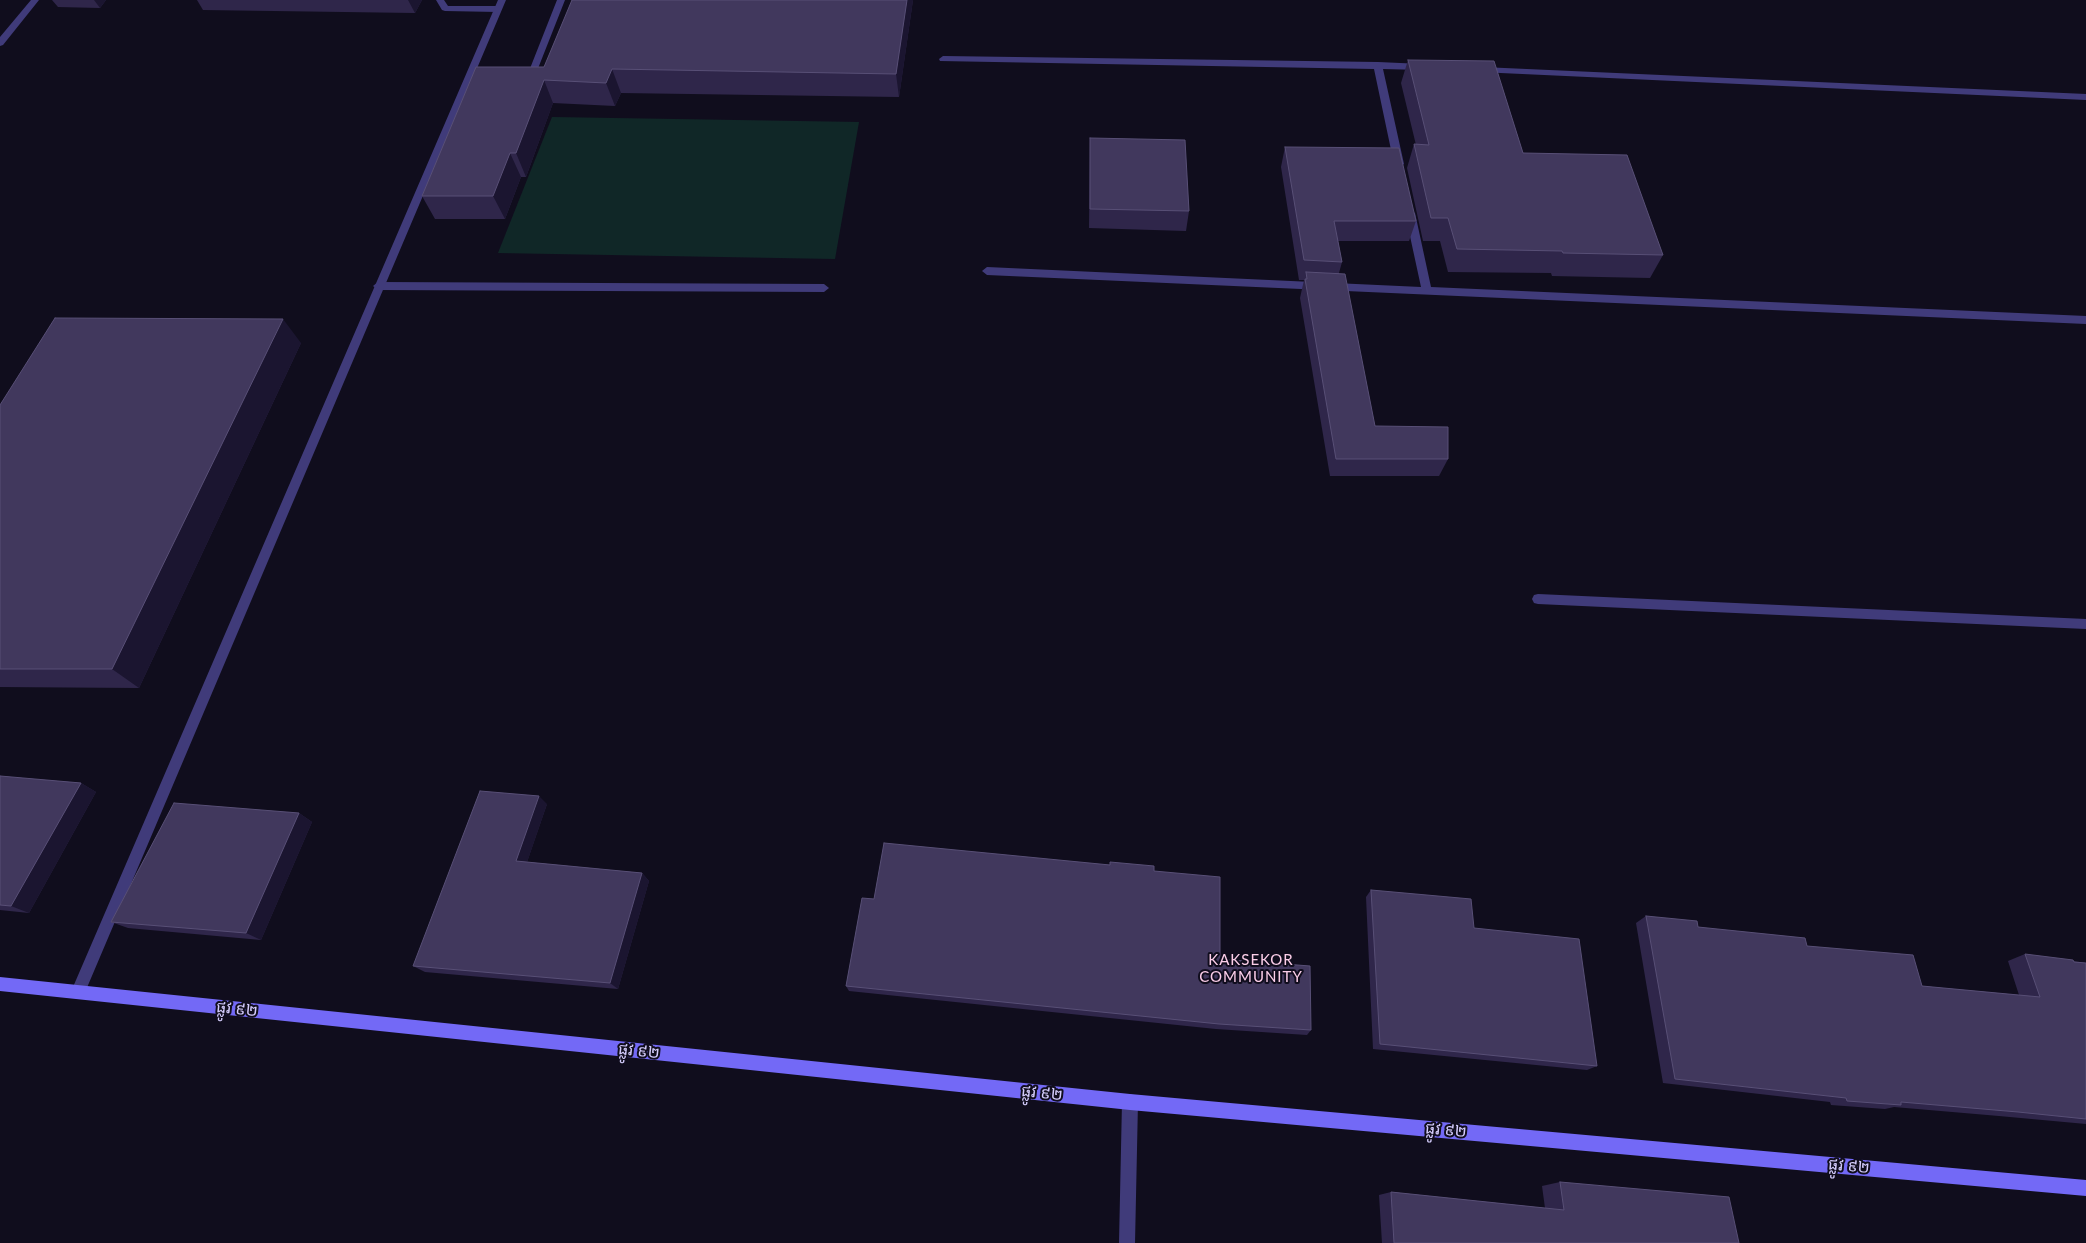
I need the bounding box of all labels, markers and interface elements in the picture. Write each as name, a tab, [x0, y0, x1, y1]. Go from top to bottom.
district label: KAKSEKOR COMMUNITY	[1198, 951, 1304, 986]
street label: ផ្លូវ ៩២	[215, 997, 259, 1021]
street label: ផ្លូវ ៩២	[617, 1039, 661, 1063]
street label: ផ្លូវ ៩២	[1020, 1081, 1064, 1105]
street label: ផ្លូវ ៩២	[1424, 1119, 1468, 1141]
street label: ផ្លូវ ៩២	[1827, 1155, 1871, 1177]

